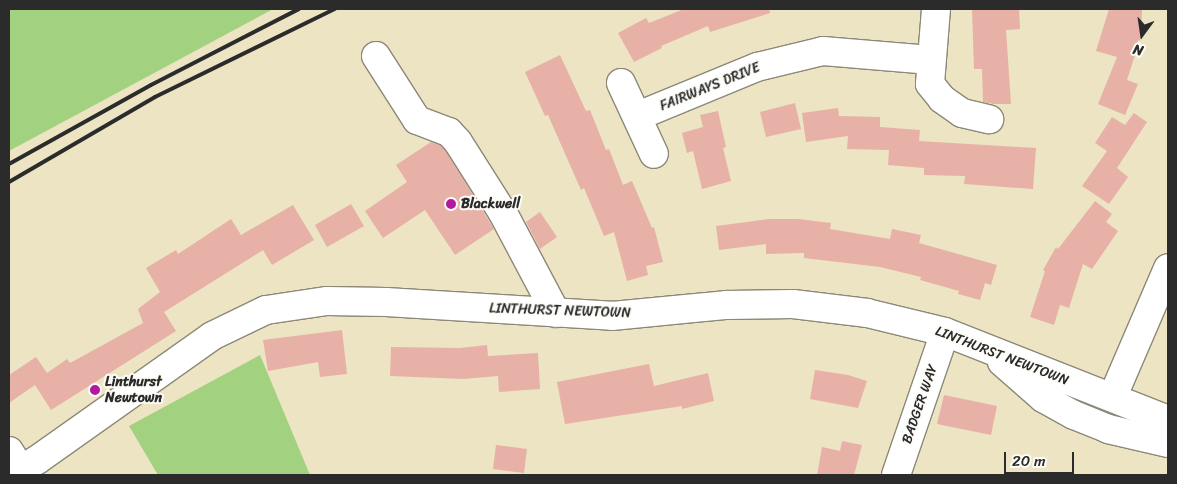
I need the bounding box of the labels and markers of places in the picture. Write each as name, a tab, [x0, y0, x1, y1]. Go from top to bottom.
place label: Blackwell	[461, 196, 520, 212]
marker: Blackwell	[445, 198, 457, 210]
place label: Linthurst Newtown	[105, 374, 162, 407]
marker: Linthurst Newtown	[89, 384, 101, 396]

